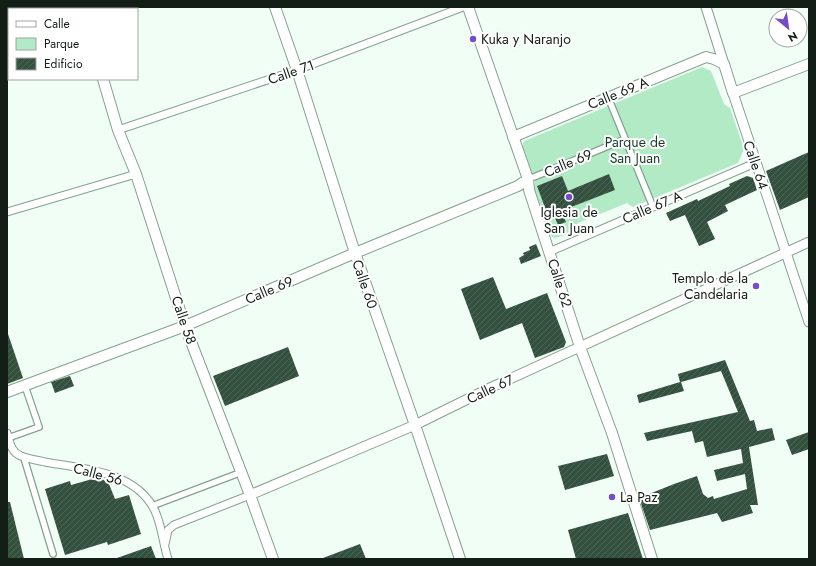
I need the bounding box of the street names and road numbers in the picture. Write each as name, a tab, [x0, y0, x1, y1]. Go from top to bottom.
street label: Calle 71	[265, 55, 317, 89]
street label: Calle 69 A	[585, 72, 652, 114]
street label: Calle 64	[738, 138, 774, 192]
street label: Calle 69	[541, 144, 595, 182]
street label: Calle 67 A	[619, 185, 686, 229]
street label: Calle 62	[543, 256, 577, 310]
street label: Calle 60	[347, 257, 383, 311]
street label: Calle 69	[242, 271, 296, 309]
street label: Calle 58	[166, 293, 202, 347]
street label: Calle 67	[463, 369, 517, 409]
street label: Calle 56	[71, 458, 125, 490]

